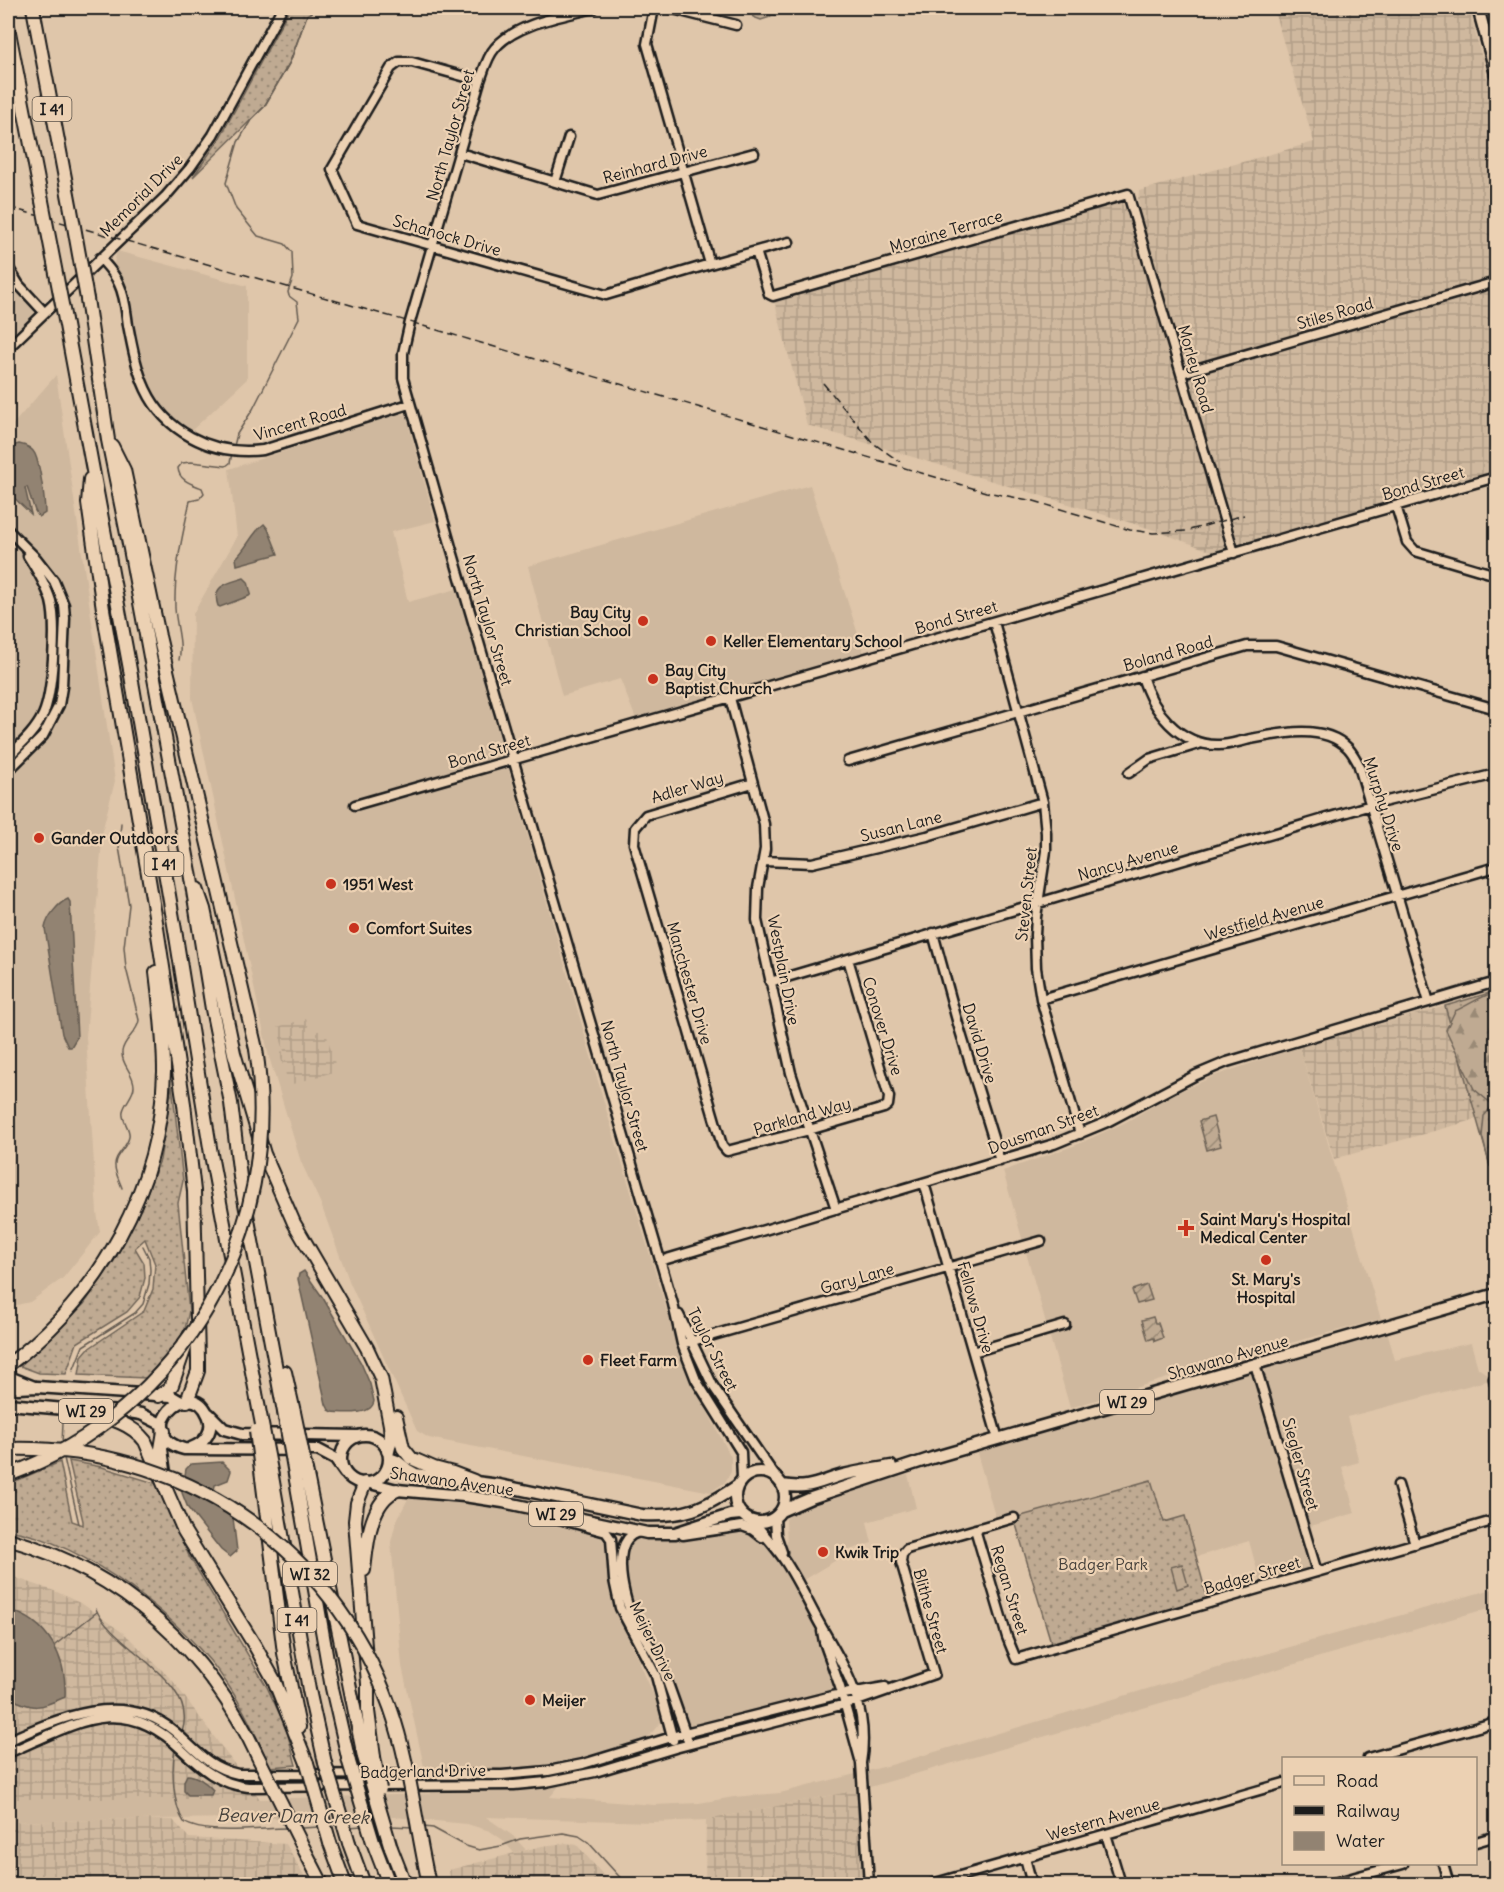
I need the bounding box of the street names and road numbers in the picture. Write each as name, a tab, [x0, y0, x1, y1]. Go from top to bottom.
street label: North Taylor Street	[422, 66, 479, 203]
road number: I 41	[32, 97, 72, 121]
street label: Reinhard Drive	[601, 140, 709, 188]
street label: Memorial Drive	[95, 149, 187, 241]
street label: Moraine Terrace	[887, 205, 1005, 257]
street label: Schanock Drive	[391, 210, 503, 260]
street label: Stiles Road	[1295, 293, 1375, 333]
street label: Morley Road	[1174, 323, 1218, 415]
street label: Vincent Road	[252, 399, 348, 445]
street label: Bond Street	[1380, 462, 1467, 504]
street label: North Taylor Street	[459, 552, 518, 689]
street label: Bond Street	[913, 596, 1000, 638]
street label: Boland Road	[1121, 631, 1215, 675]
street label: Bond Street	[446, 730, 533, 772]
street label: Murphy Drive	[1359, 754, 1409, 854]
street label: Adler Way	[649, 767, 725, 807]
street label: Susan Lane	[858, 806, 944, 846]
street label: Nancy Avenue	[1075, 837, 1181, 885]
street label: Steven Street	[1011, 845, 1041, 942]
road number: I 41	[144, 852, 184, 876]
street label: Westfield Avenue	[1202, 891, 1326, 945]
street label: Westplain Drive	[764, 913, 804, 1027]
street label: Manchester Drive	[663, 919, 717, 1047]
street label: Conover Drive	[858, 974, 908, 1078]
street label: David Drive	[958, 1000, 1002, 1086]
street label: North Taylor Street	[597, 1018, 654, 1155]
street label: Parkland Way	[751, 1093, 853, 1139]
street label: Dousman Street	[985, 1100, 1101, 1158]
street label: Gary Lane	[818, 1258, 896, 1298]
street label: Fellows Drive	[953, 1259, 999, 1355]
street label: Taylor Street	[683, 1304, 743, 1395]
street label: Shawano Avenue	[1165, 1330, 1291, 1384]
road number: WI 29	[1100, 1390, 1154, 1414]
road number: WI 29	[59, 1399, 113, 1423]
street label: Siegler Street	[1278, 1415, 1324, 1513]
street label: Shawano Avenue	[389, 1462, 515, 1500]
road number: WI 29	[529, 1502, 583, 1526]
street label: Regan Street	[987, 1543, 1033, 1638]
street label: Badger Street	[1201, 1552, 1303, 1598]
road number: WI 32	[283, 1562, 337, 1586]
street label: Blithe Street	[909, 1566, 953, 1656]
street label: Meijer Drive	[625, 1598, 681, 1684]
road number: I 41	[278, 1608, 316, 1632]
street label: Badgerland Drive	[360, 1760, 486, 1782]
street label: Western Avenue	[1044, 1793, 1162, 1845]

